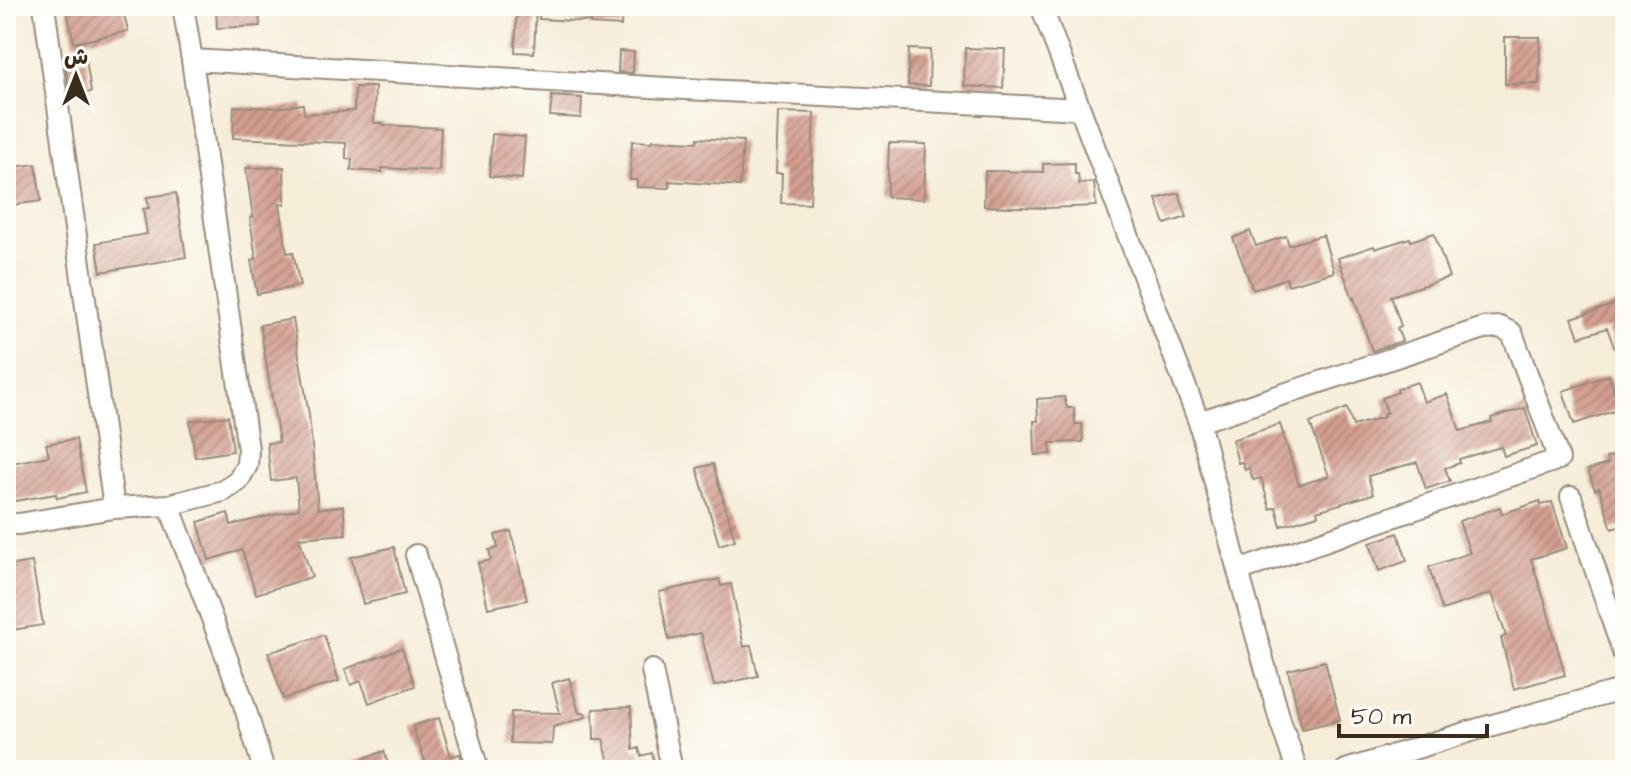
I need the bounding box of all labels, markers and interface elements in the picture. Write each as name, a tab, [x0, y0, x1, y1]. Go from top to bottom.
north arrow	[36, 36, 116, 116]
text: ش	[64, 42, 88, 73]
scale bar	[1339, 688, 1487, 738]
text: 50 m	[1351, 700, 1412, 734]

